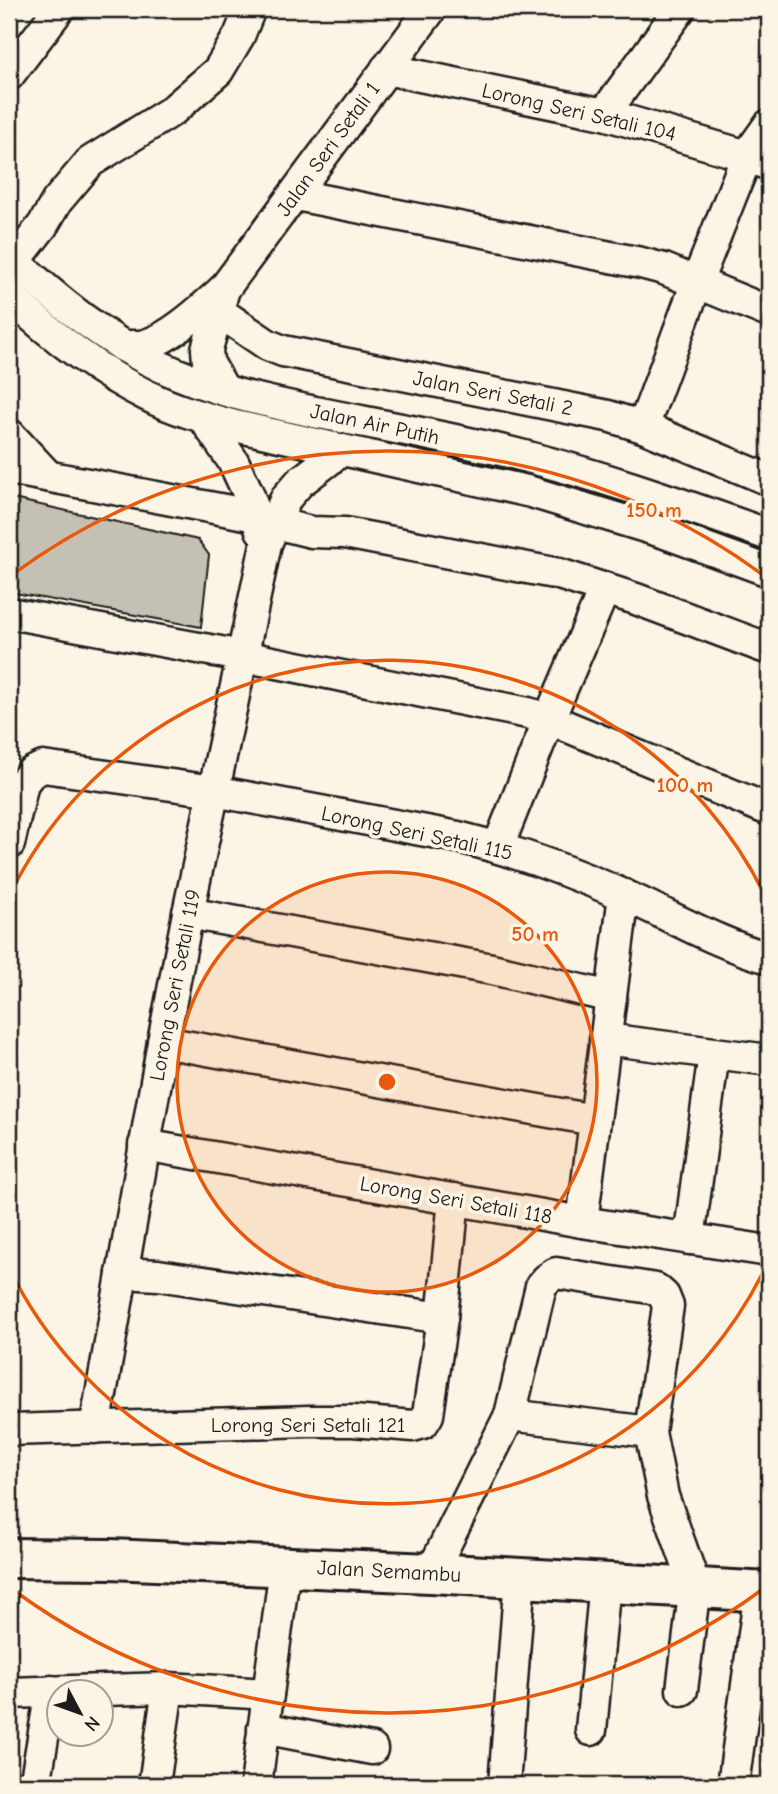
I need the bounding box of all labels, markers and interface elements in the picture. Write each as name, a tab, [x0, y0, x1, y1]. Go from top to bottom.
street label: Jalan Seri Setali 1	[271, 77, 385, 221]
street label: Lorong Seri Setali 104	[480, 78, 678, 146]
street label: Jalan Seri Setali 2	[411, 366, 575, 420]
street label: Jalan Air Putih	[308, 399, 442, 449]
text: 150 m	[626, 498, 682, 522]
text: 100 m	[657, 773, 713, 797]
street label: Lorong Seri Setali 115	[319, 801, 515, 865]
street label: Lorong Seri Setali 119	[145, 887, 205, 1083]
text: 50 m	[511, 922, 559, 946]
centre of rings	[375, 1070, 399, 1094]
street label: Lorong Seri Setali 118	[358, 1171, 554, 1229]
street label: Lorong Seri Setali 121	[211, 1413, 405, 1437]
street label: Jalan Semambu	[316, 1555, 462, 1587]
north arrow	[46, 1678, 116, 1748]
text: N	[80, 1712, 104, 1735]

